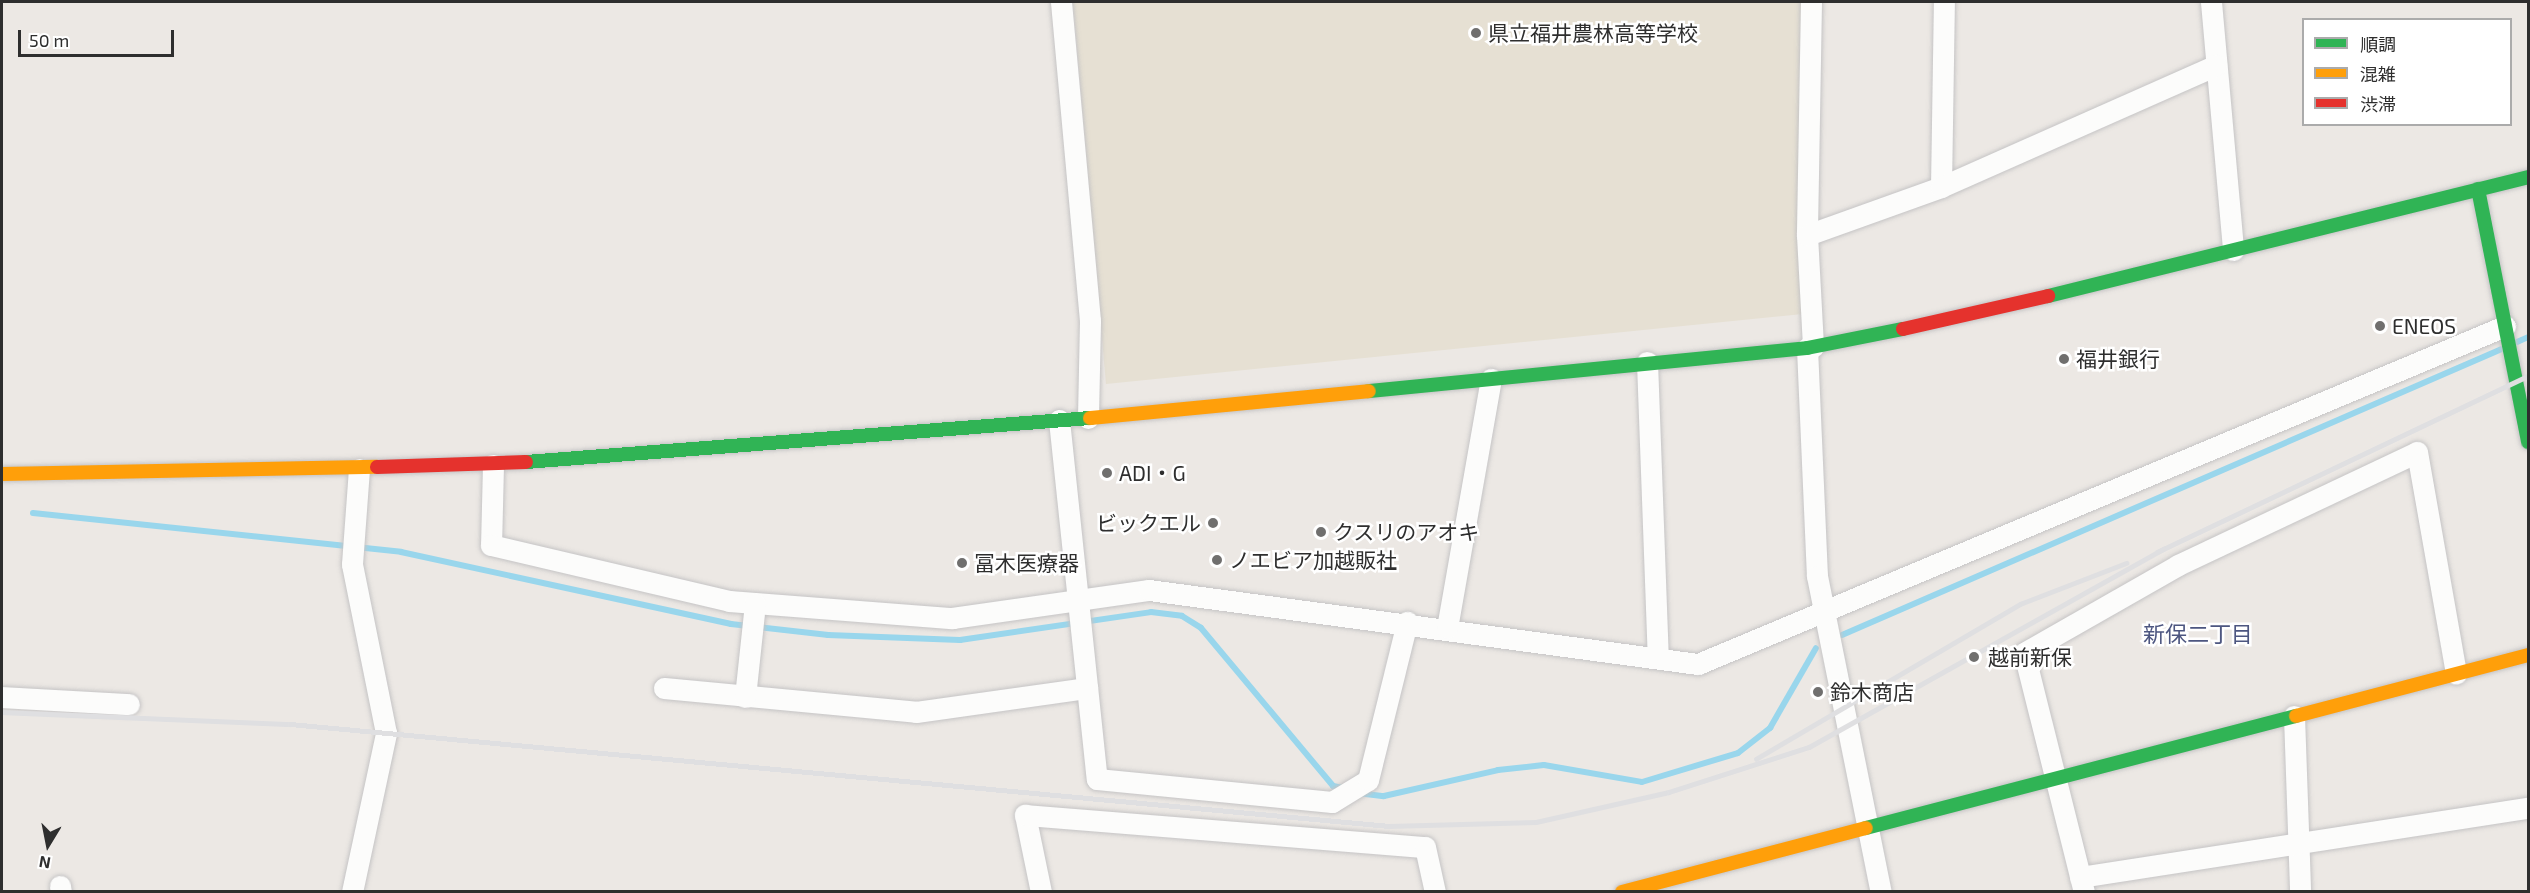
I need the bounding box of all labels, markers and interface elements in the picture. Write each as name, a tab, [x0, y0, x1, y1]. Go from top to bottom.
scale bar	[21, 18, 177, 56]
legend	[2302, 18, 2512, 126]
place label: 県立福井農林高等学校	[1488, 20, 1698, 46]
marker: 県立福井農林高等学校	[1469, 26, 1483, 40]
text: 50 m	[29, 29, 69, 51]
text: 順調	[2360, 33, 2396, 55]
text: 混雑	[2360, 63, 2396, 85]
text: 渋滞	[2360, 93, 2396, 115]
place label: ENEOS	[2392, 313, 2456, 339]
marker: ENEOS	[2373, 319, 2387, 333]
place label: 福井銀行	[2076, 346, 2160, 372]
marker: 福井銀行	[2057, 352, 2071, 366]
place label: ADI・G	[1119, 460, 1186, 486]
marker: ADI・G	[1100, 466, 1114, 480]
place label: ビックエル	[1096, 510, 1201, 536]
marker: ビックエル	[1206, 516, 1220, 530]
place label: クスリのアオキ	[1333, 519, 1480, 545]
marker: クスリのアオキ	[1314, 525, 1328, 539]
place label: ノエビア加越販社	[1229, 547, 1397, 573]
place label: 冨木医療器	[974, 550, 1079, 576]
marker: ノエビア加越販社	[1210, 553, 1224, 567]
marker: 冨木医療器	[955, 556, 969, 570]
district label: 新保二丁目	[2143, 621, 2253, 647]
place label: 越前新保	[1988, 644, 2072, 670]
marker: 越前新保	[1965, 648, 1983, 666]
place label: 鈴木商店	[1830, 679, 1914, 705]
marker: 鈴木商店	[1811, 685, 1825, 699]
north arrow	[18, 815, 78, 875]
text: N	[37, 853, 52, 874]

